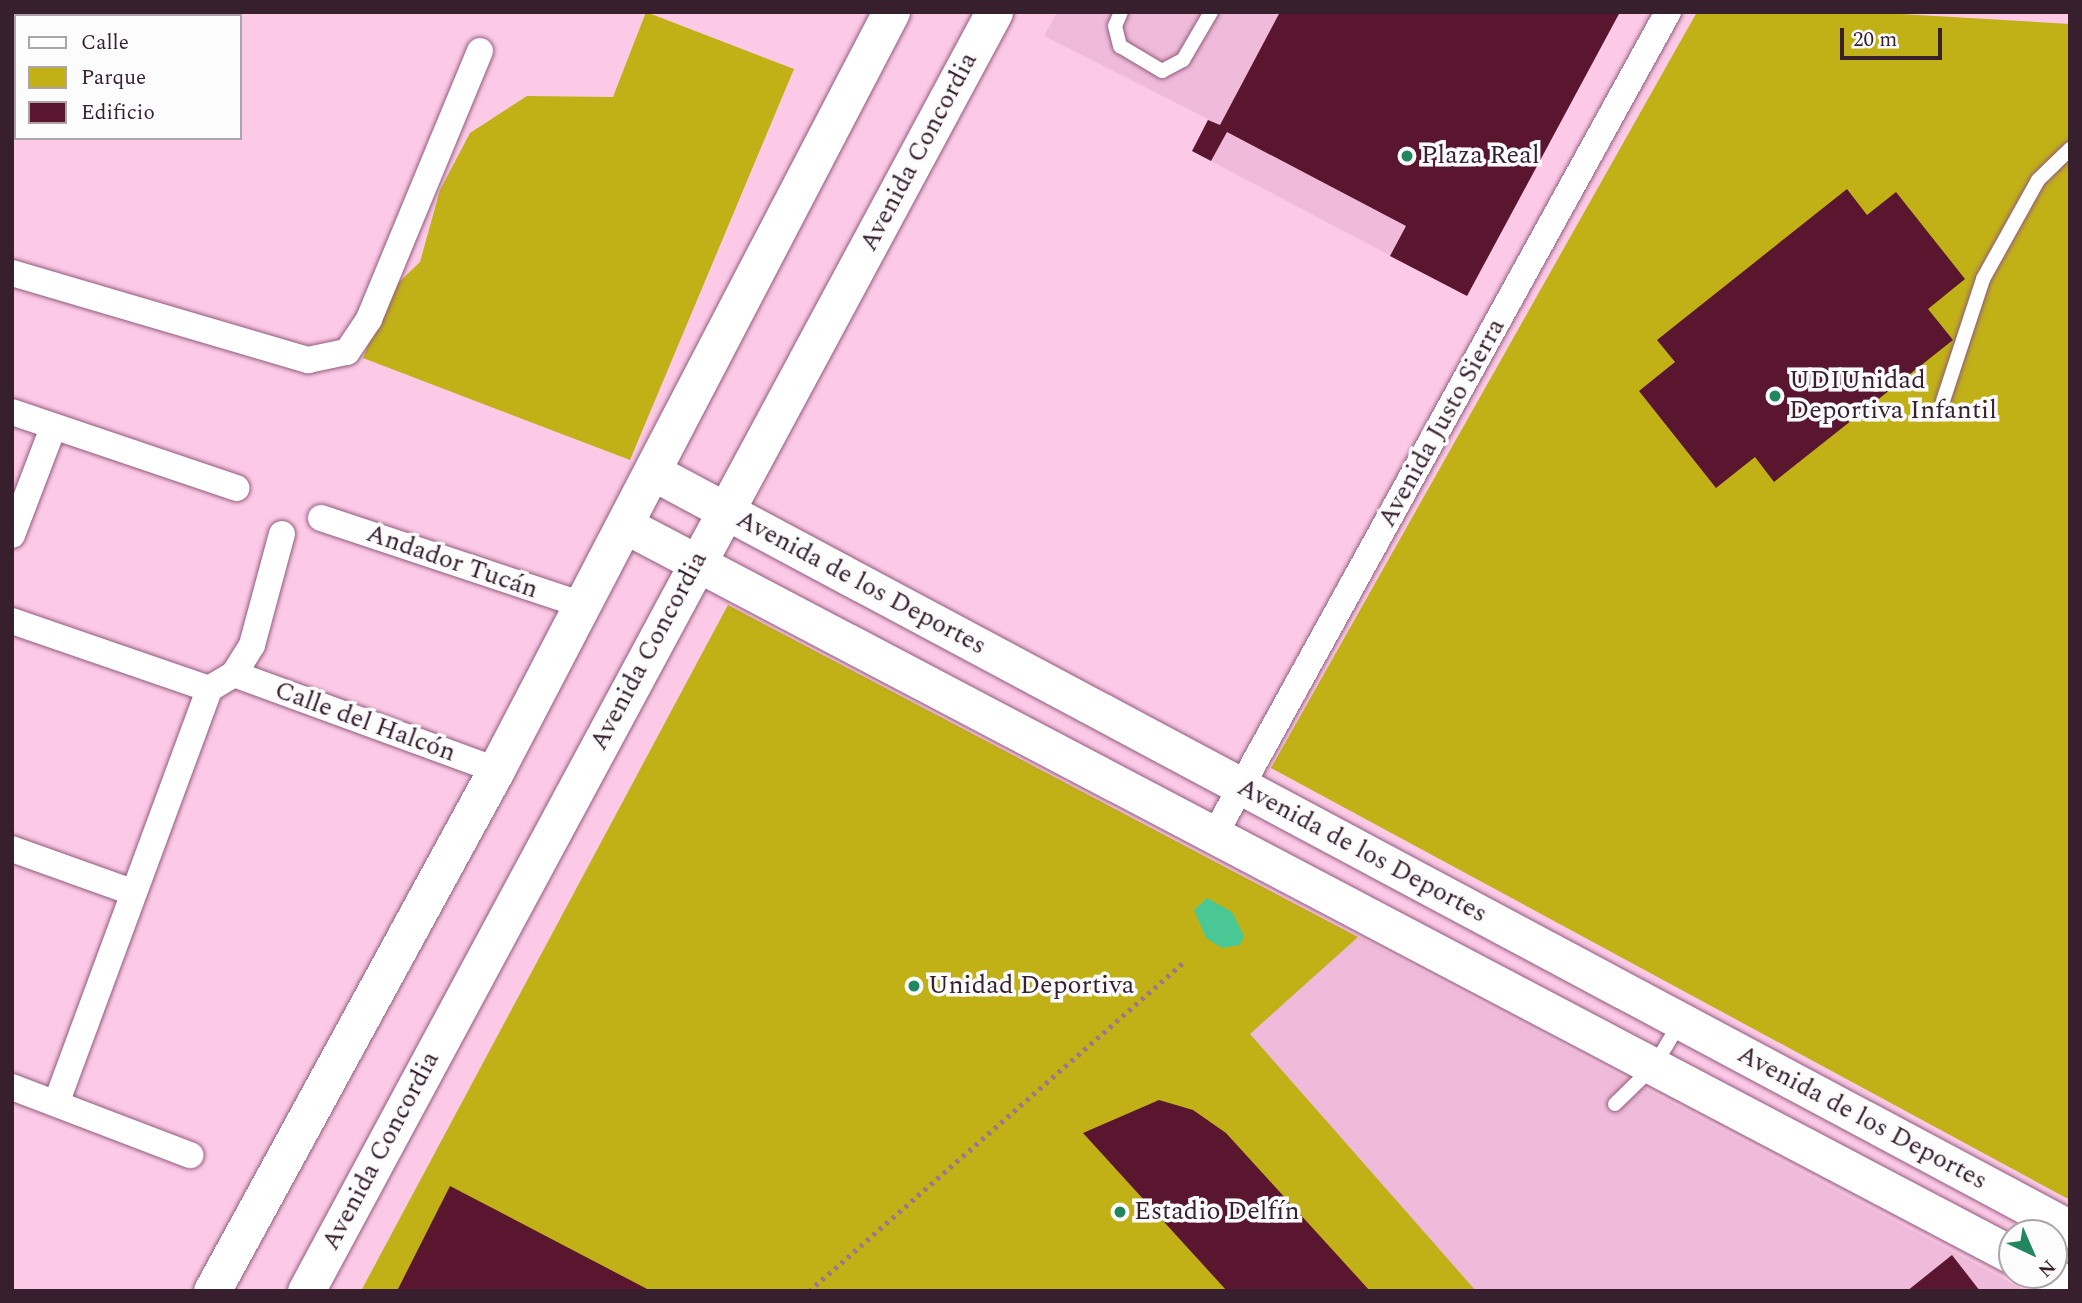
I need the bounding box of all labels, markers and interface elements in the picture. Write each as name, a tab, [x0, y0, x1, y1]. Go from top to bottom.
legend	[14, 14, 242, 140]
scale bar	[1844, 14, 1946, 58]
text: 20 m	[1853, 24, 1897, 56]
text: Calle	[81, 27, 129, 59]
street label: Avenida Concordia	[853, 47, 985, 257]
text: Parque	[81, 62, 146, 94]
text: Edificio	[81, 97, 155, 129]
place label: Plaza Real	[1421, 140, 1540, 172]
marker: Plaza Real	[1399, 148, 1415, 164]
street label: Avenida Justo Sierra	[1372, 313, 1512, 533]
place label: UDIUnidad Deportiva Infantil	[1789, 365, 1997, 426]
marker: UDIUnidad Deportiva Infantil	[1767, 388, 1783, 404]
street label: Avenida de los Deportes	[731, 504, 991, 662]
street label: Andador Tucán	[362, 518, 542, 606]
street label: Avenida Concordia	[583, 546, 715, 756]
street label: Calle del Halcón	[270, 675, 460, 769]
street label: Avenida de los Deportes	[1232, 772, 1492, 930]
place label: Unidad Deportiva	[928, 970, 1134, 1002]
marker: Unidad Deportiva	[906, 978, 922, 994]
street label: Avenida de los Deportes	[1732, 1039, 1992, 1197]
street label: Avenida Concordia	[315, 1046, 447, 1256]
place label: Estadio Delfín	[1134, 1196, 1300, 1228]
marker: Estadio Delfín	[1112, 1204, 1128, 1220]
north arrow	[1998, 1219, 2068, 1289]
text: N	[2031, 1252, 2062, 1284]

